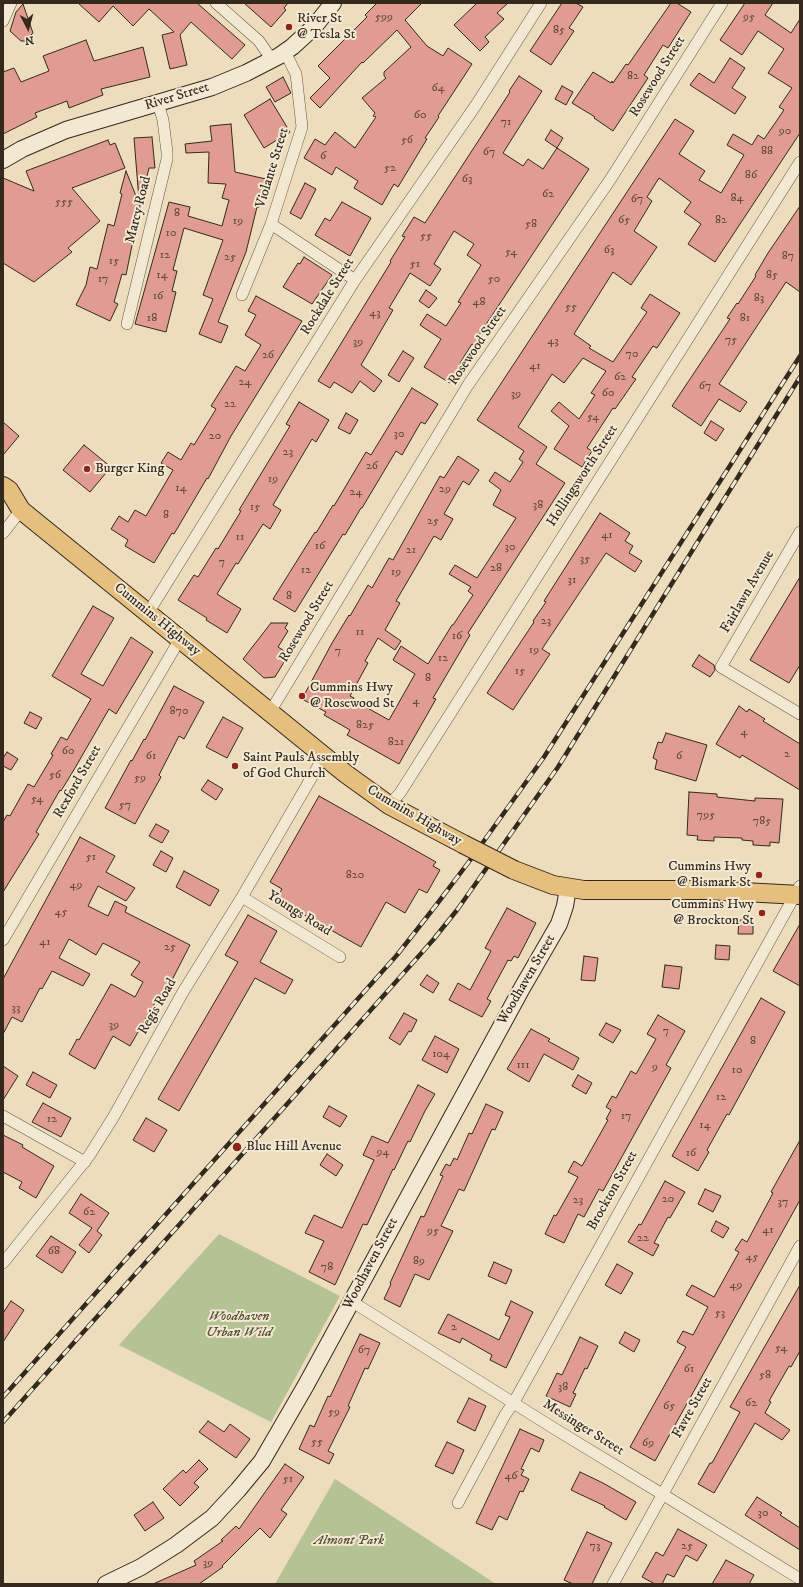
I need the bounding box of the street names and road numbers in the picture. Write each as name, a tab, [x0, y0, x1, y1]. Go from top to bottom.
street label: Rosewood Street	[626, 33, 690, 121]
street label: River Street	[143, 79, 211, 115]
street label: Violante Street	[253, 126, 293, 210]
street label: Marcy Road	[123, 175, 155, 245]
street label: Rockdale Street	[298, 255, 358, 339]
street label: Rosewood Street	[445, 303, 511, 389]
street label: Hollingsworth Street	[544, 422, 622, 530]
street label: Fairlawn Avenue	[718, 548, 778, 636]
street label: Rosewood Street	[276, 578, 338, 666]
street label: Cummins Highway	[110, 580, 204, 660]
street label: Rexford Street	[50, 743, 106, 821]
street label: Cummins Highway	[364, 782, 464, 850]
street label: Youngs Road	[264, 888, 334, 940]
street label: Woodhaven Street	[494, 932, 560, 1028]
street label: Regis Road	[135, 976, 181, 1038]
street label: Brockton Street	[584, 1148, 642, 1234]
street label: Woodhaven Street	[340, 1215, 402, 1313]
street label: Favre Street	[669, 1374, 717, 1442]
street label: Messinger Street	[539, 1396, 627, 1460]

